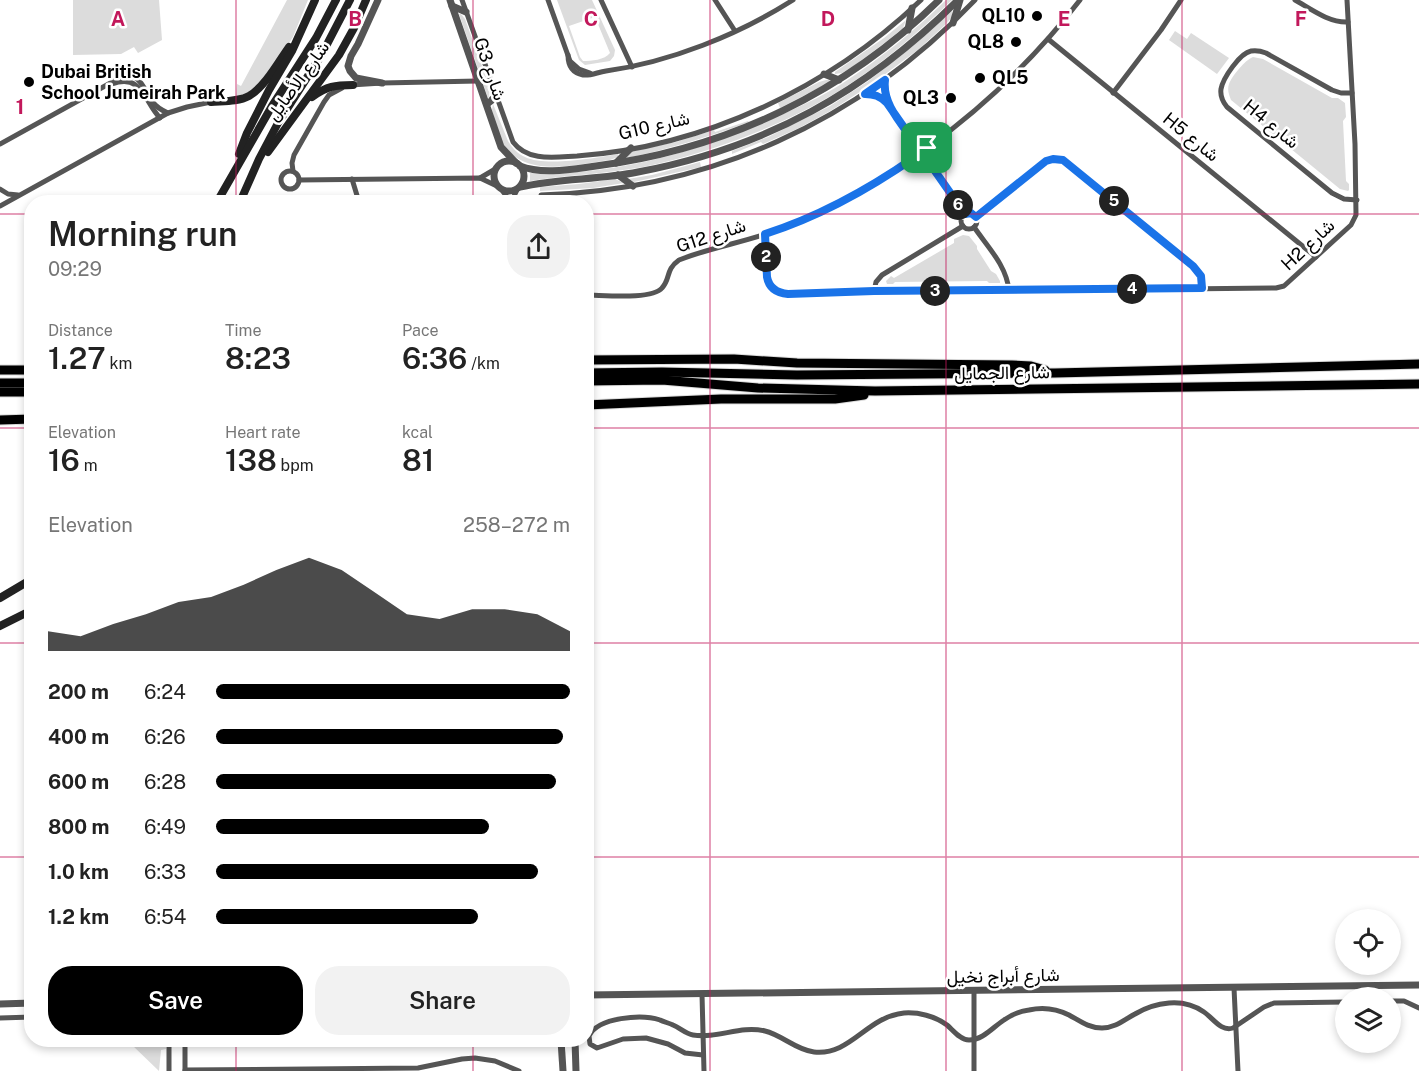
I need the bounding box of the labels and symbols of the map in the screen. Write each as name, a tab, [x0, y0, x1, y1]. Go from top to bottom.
place label: QL10	[981, 5, 1025, 26]
text: A	[111, 7, 125, 31]
text: B	[348, 7, 362, 31]
text: C	[584, 7, 598, 31]
text: D	[821, 7, 835, 31]
text: E	[1058, 7, 1070, 31]
text: F	[1295, 7, 1307, 31]
marker: QL10	[1030, 9, 1044, 23]
place label: QL8	[968, 31, 1004, 52]
street label: G3 شارع	[468, 35, 511, 104]
marker: QL8	[1009, 35, 1023, 49]
street label: شارع الأصايل	[262, 37, 335, 126]
place label: Dubai British School Jumeirah Park	[41, 61, 226, 103]
place label: QL5	[992, 67, 1028, 88]
marker: QL5	[973, 71, 987, 85]
marker: Dubai British School Jumeirah Park	[22, 75, 36, 89]
place label: QL3	[903, 87, 939, 108]
marker: QL3	[944, 91, 958, 105]
text: 1	[16, 95, 24, 119]
street label: H4 شارع	[1238, 95, 1303, 154]
street label: G10 شارع	[616, 107, 692, 146]
street label: H5 شارع	[1158, 108, 1224, 167]
pin	[901, 122, 952, 173]
pin: 5	[1099, 186, 1129, 216]
pin: 6	[943, 190, 973, 220]
street label: G12 شارع	[673, 214, 749, 259]
street label: H2 شارع	[1277, 215, 1340, 276]
pin: 2	[751, 242, 781, 272]
pin: 4	[1117, 274, 1147, 304]
pin: 3	[920, 276, 950, 306]
street label: شارع الجمايل	[954, 361, 1050, 386]
street label: شارع أبراج نخيل	[946, 964, 1060, 989]

